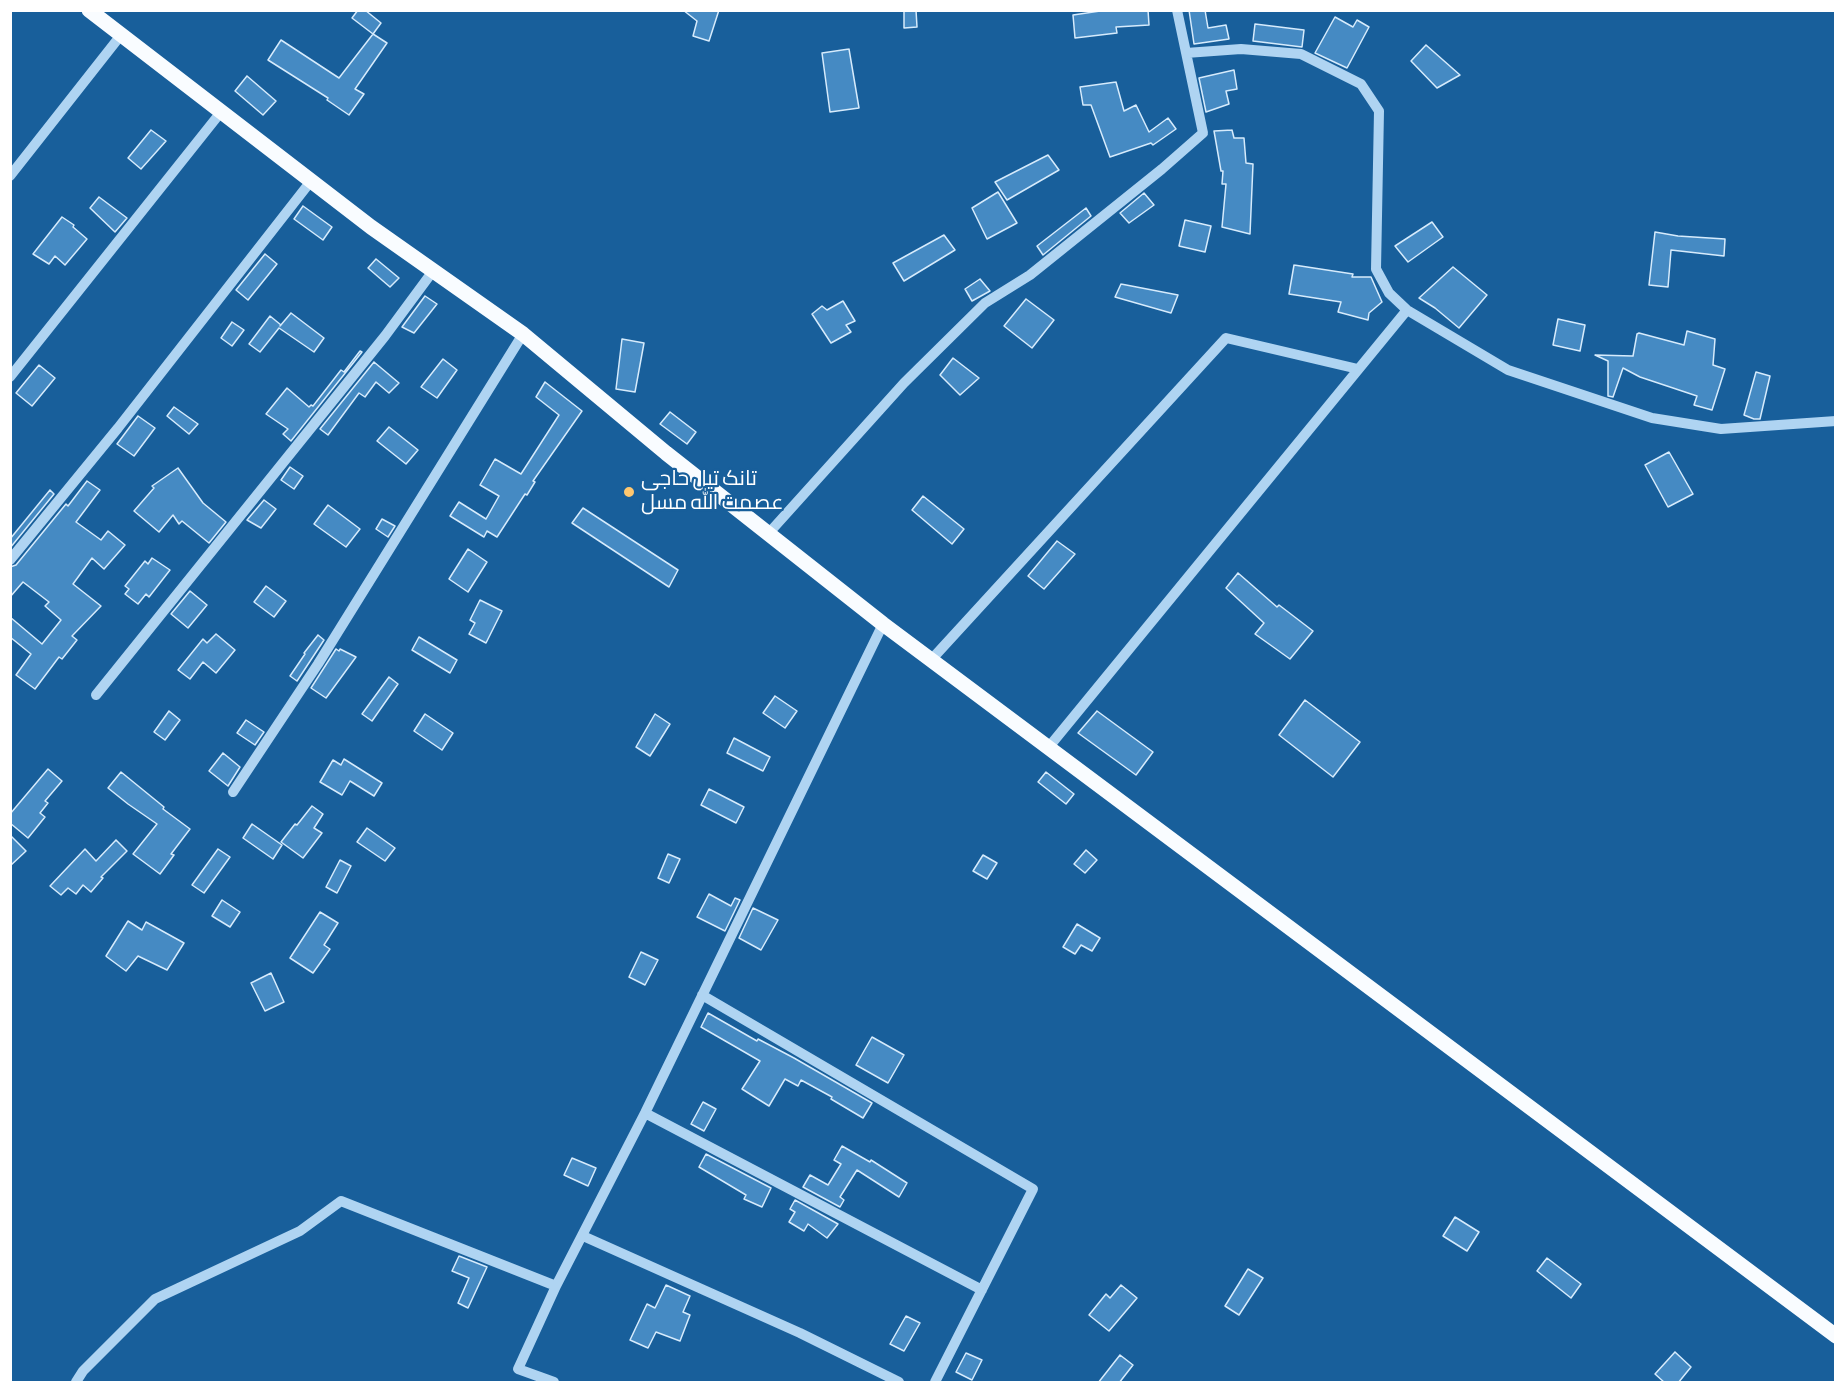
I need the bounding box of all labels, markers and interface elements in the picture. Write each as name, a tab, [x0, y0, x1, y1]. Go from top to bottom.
place label: تانک تیل حاجی عصمت الله مسل	[641, 467, 783, 517]
marker: تانک تیل حاجی عصمت الله مسل	[622, 485, 636, 499]

